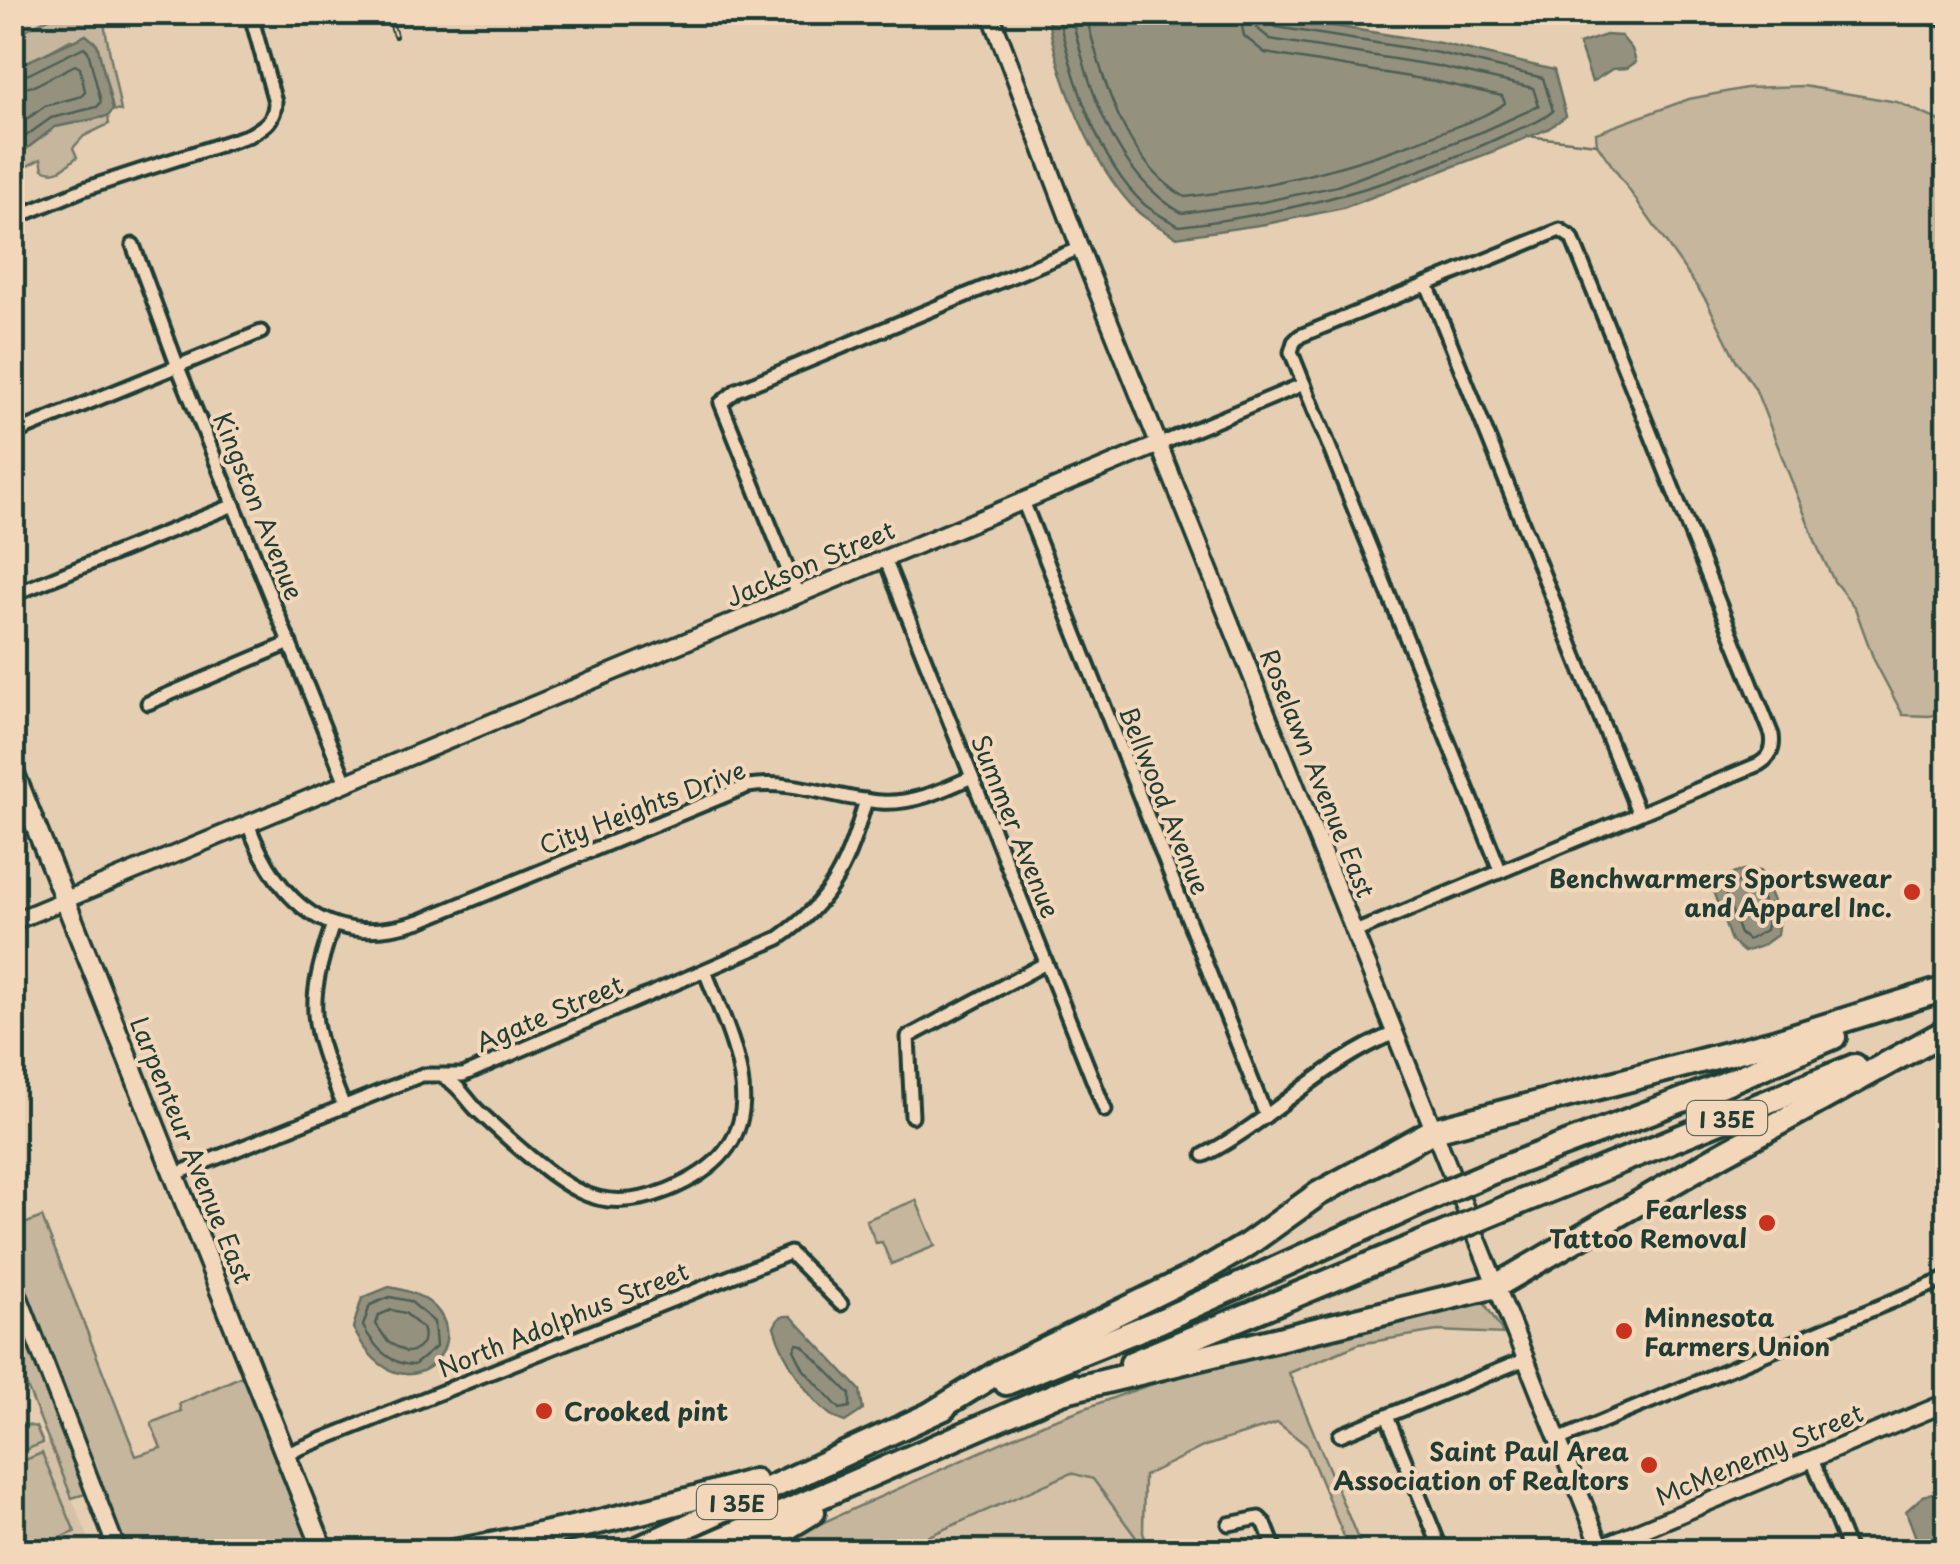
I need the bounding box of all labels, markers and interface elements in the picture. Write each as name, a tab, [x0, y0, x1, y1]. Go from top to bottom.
street label: Kingston Avenue	[204, 406, 314, 606]
street label: Jackson Street	[720, 510, 900, 616]
street label: Roselawn Avenue East	[1251, 643, 1385, 903]
street label: Bellwood Avenue	[1110, 700, 1220, 900]
street label: Summer Avenue	[962, 728, 1070, 924]
street label: City Heights Drive	[533, 750, 751, 864]
place label: Benchwarmers Sportswear and Apparel Inc.	[1549, 859, 1892, 926]
marker: Benchwarmers Sportswear and Apparel Inc.	[1901, 881, 1923, 903]
street label: Agate Street	[469, 965, 629, 1061]
street label: Larpenteur Avenue East	[121, 1011, 263, 1289]
road number: I 35E	[1687, 1101, 1767, 1135]
place label: Fearless Tattoo Removal	[1549, 1190, 1747, 1257]
marker: Fearless Tattoo Removal	[1756, 1212, 1778, 1234]
street label: North Adolphus Street	[432, 1251, 694, 1387]
place label: Minnesota Farmers Union	[1644, 1298, 1830, 1365]
marker: Minnesota Farmers Union	[1613, 1320, 1635, 1342]
place label: Crooked pint	[564, 1392, 728, 1430]
street label: McMenemy Street	[1649, 1393, 1869, 1515]
marker: Crooked pint	[533, 1400, 555, 1422]
place label: Saint Paul Area Association of Realtors	[1334, 1432, 1630, 1499]
marker: Saint Paul Area Association of Realtors	[1638, 1454, 1660, 1476]
road number: I 35E	[697, 1485, 777, 1519]

